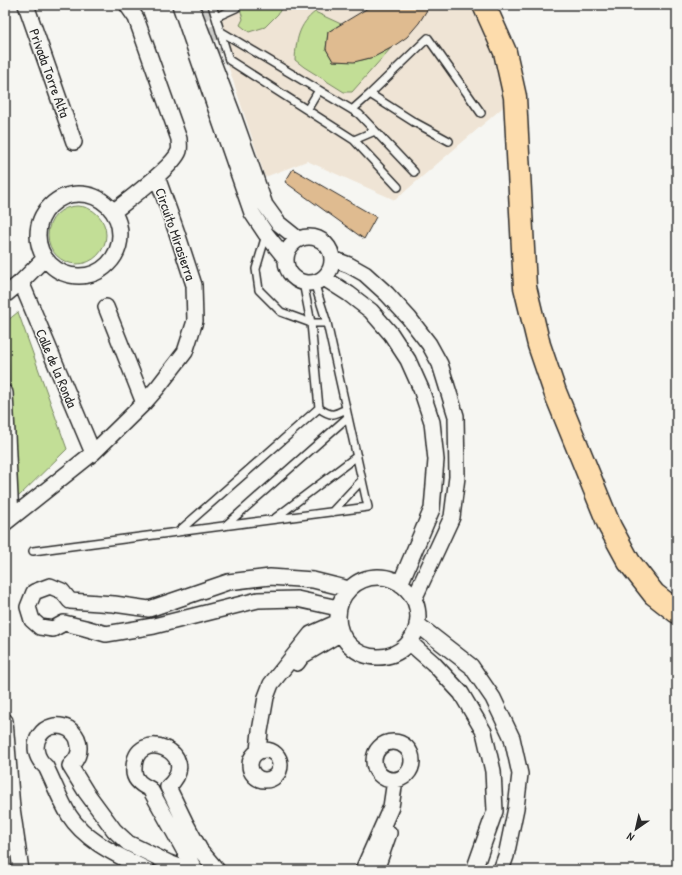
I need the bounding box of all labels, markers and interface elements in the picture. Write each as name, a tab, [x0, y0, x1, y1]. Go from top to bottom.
street label: Privada Torre Alta	[25, 26, 75, 120]
street label: Circuito Mirasierra	[151, 185, 201, 283]
street label: Calle de la Ronda	[32, 326, 82, 411]
north arrow	[616, 809, 656, 849]
text: N	[624, 830, 637, 845]

